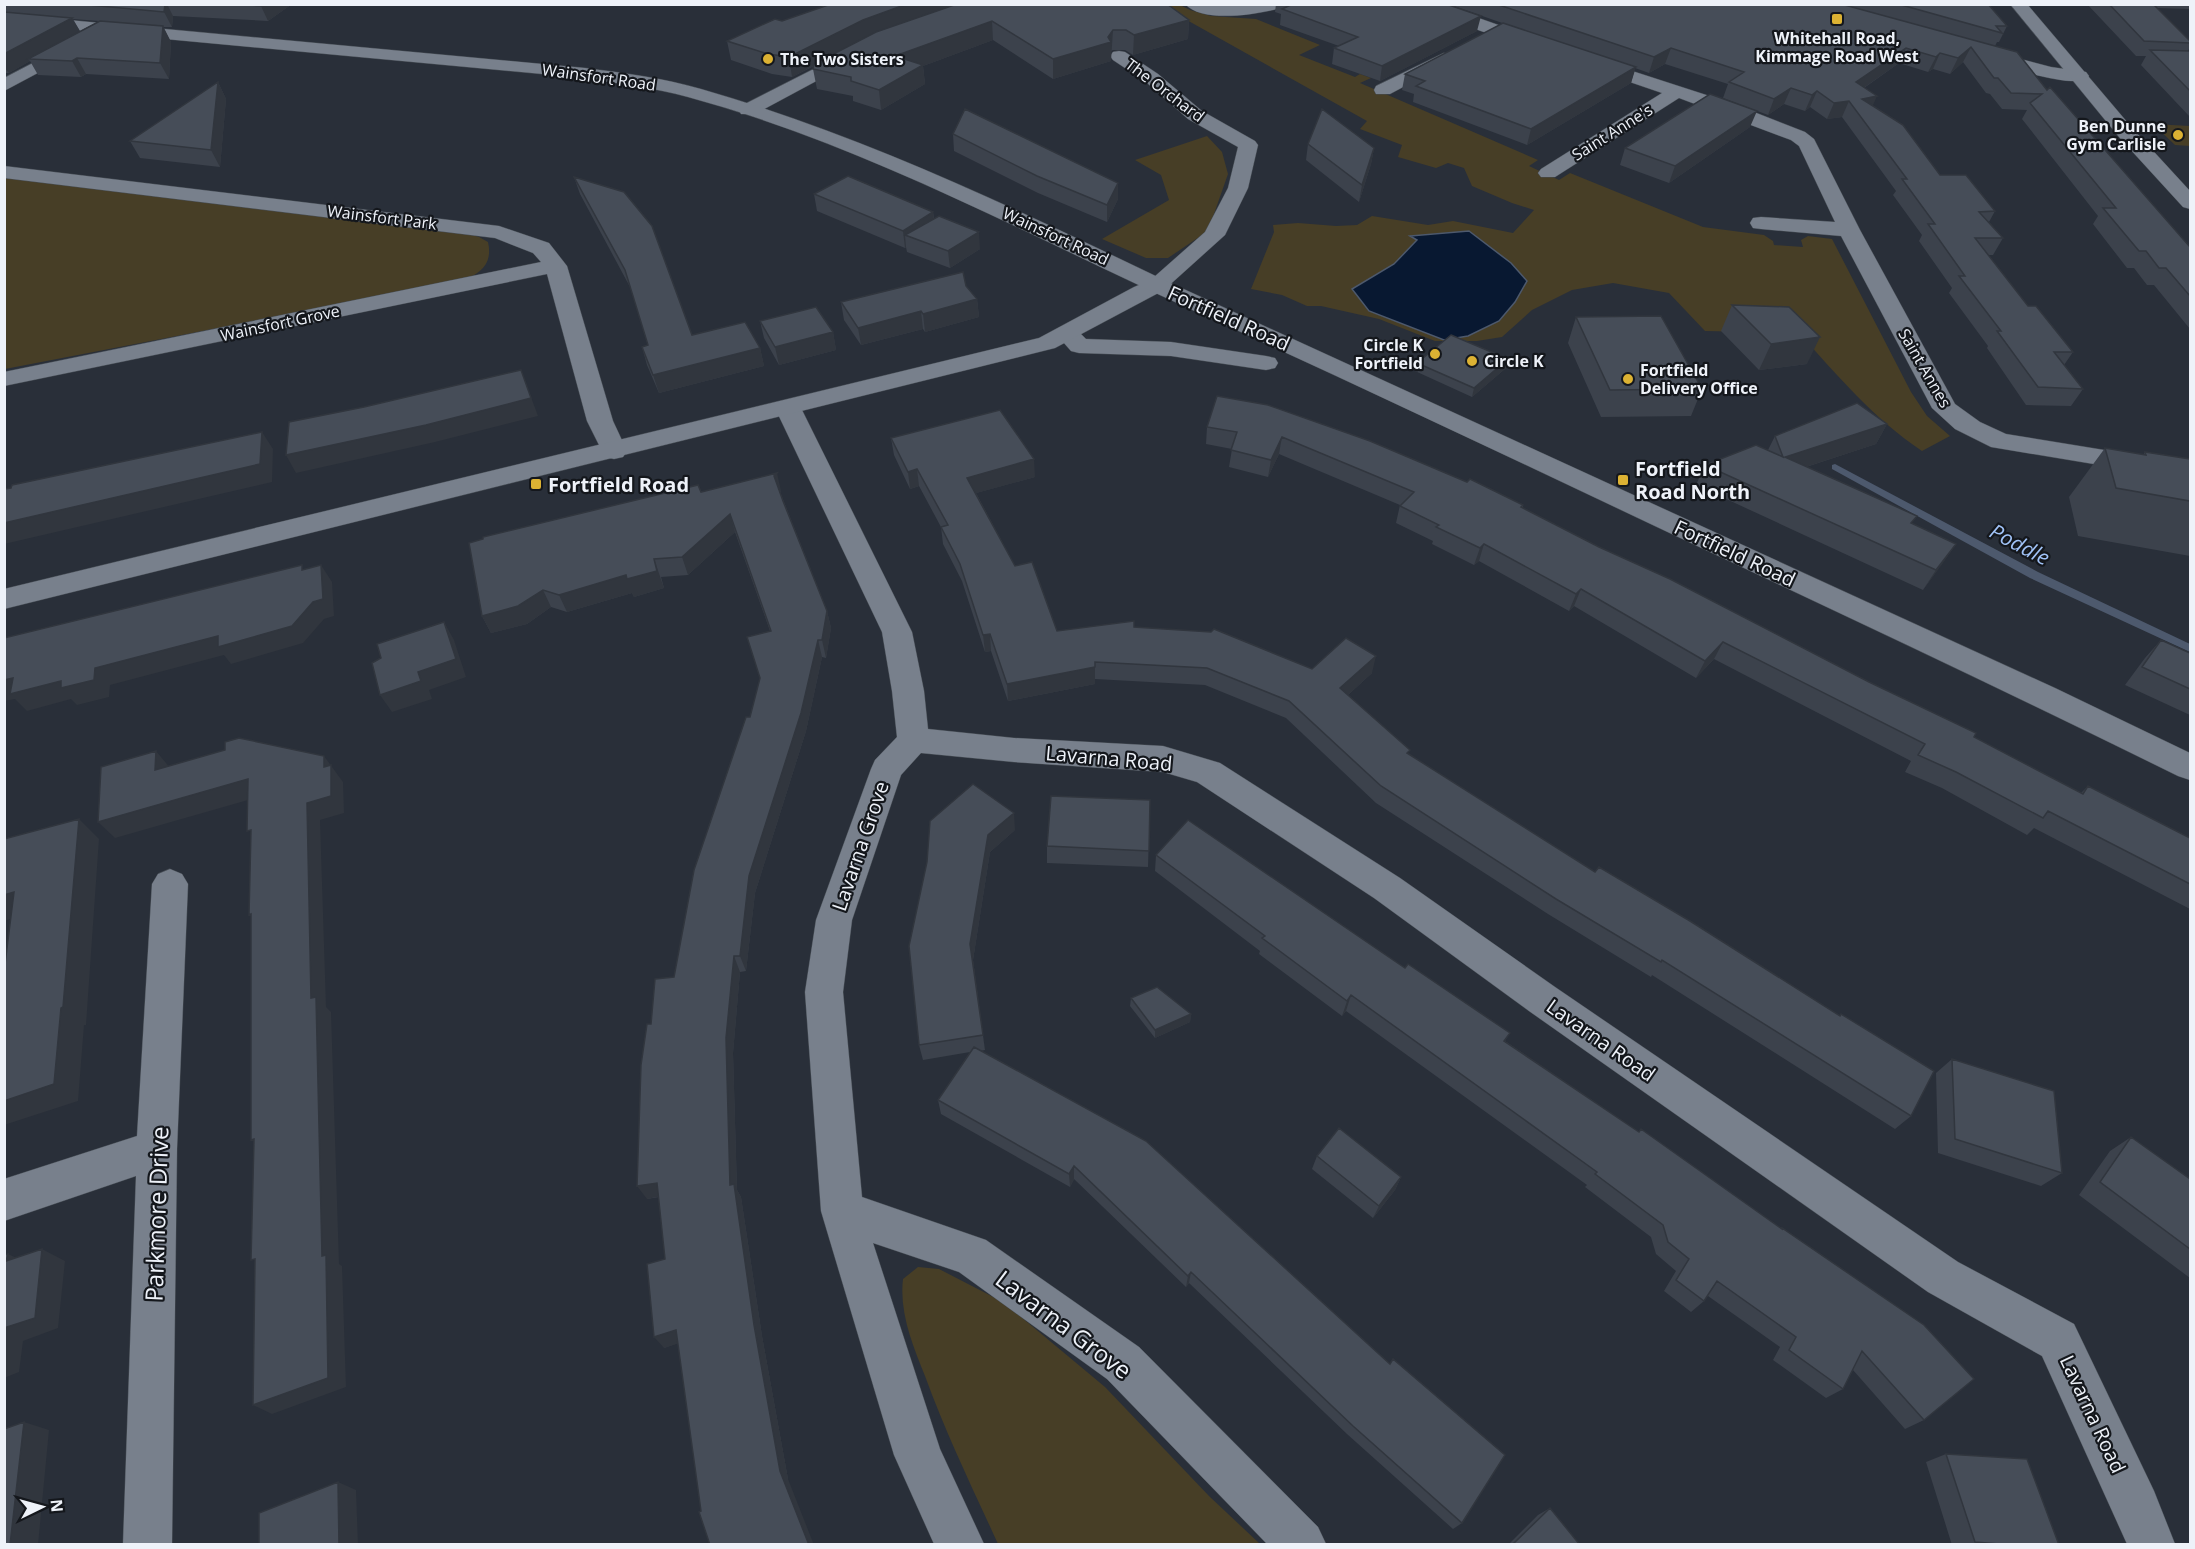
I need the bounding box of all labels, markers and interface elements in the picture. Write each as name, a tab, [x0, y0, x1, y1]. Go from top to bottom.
marker: Whitehall Road, Kimmage Road West	[1830, 12, 1844, 26]
place label: Whitehall Road, Kimmage Road West	[1755, 27, 1919, 67]
place label: The Two Sisters	[780, 48, 904, 70]
marker: The Two Sisters	[761, 52, 775, 66]
street label: The Orchard	[1121, 53, 1209, 127]
street label: Wainsfort Road	[541, 58, 657, 96]
street label: Saint Anne's	[1567, 98, 1657, 166]
place label: Ben Dunne Gym Carlisle	[2066, 115, 2166, 155]
marker: Ben Dunne Gym Carlisle	[2171, 128, 2185, 142]
street label: Wainsfort Park	[326, 199, 439, 235]
street label: Wainsfort Road	[999, 202, 1113, 270]
street label: Fortfield Road	[1164, 279, 1294, 357]
street label: Wainsfort Grove	[218, 300, 342, 346]
street label: Saint Annes	[1894, 325, 1956, 411]
place label: Circle K Fortfield	[1355, 334, 1423, 374]
marker: Circle K Fortfield	[1428, 347, 1442, 361]
place label: Circle K	[1484, 350, 1544, 372]
marker: Circle K	[1465, 354, 1479, 368]
place label: Fortfield Delivery Office	[1640, 359, 1758, 399]
marker: Fortfield Delivery Office	[1621, 372, 1635, 386]
place label: Fortfield Road North	[1635, 455, 1750, 505]
place label: Fortfield Road	[548, 471, 689, 498]
marker: Fortfield Road North	[1616, 473, 1630, 487]
marker: Fortfield Road	[529, 477, 543, 491]
street label: Fortfield Road	[1670, 513, 1800, 593]
water label: Poddle	[1985, 517, 2055, 571]
street label: Lavarna Road	[1044, 739, 1174, 777]
street label: Lavarna Grove	[825, 778, 895, 914]
street label: Lavarna Road	[1541, 992, 1661, 1088]
street label: Parkmore Drive	[136, 1126, 176, 1302]
street label: Lavarna Grove	[989, 1262, 1139, 1386]
street label: Lavarna Road	[2054, 1351, 2132, 1477]
north arrow	[12, 1477, 72, 1537]
text: N	[45, 1498, 68, 1513]

